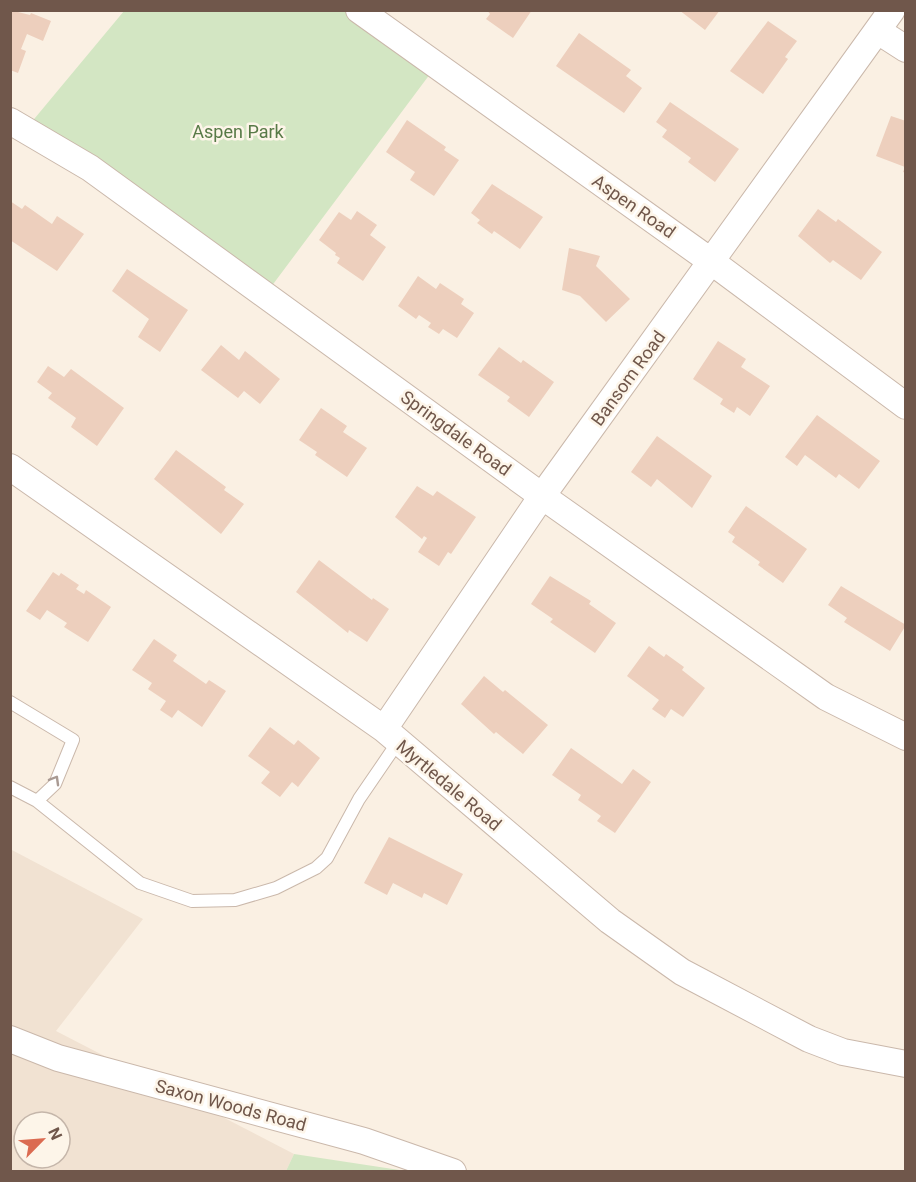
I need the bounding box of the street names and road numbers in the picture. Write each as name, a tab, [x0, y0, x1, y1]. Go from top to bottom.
street label: Aspen Road	[588, 170, 680, 242]
street label: Bansom Road	[587, 326, 669, 430]
street label: Springdale Road	[397, 386, 515, 480]
street label: Myrtledale Road	[392, 735, 506, 835]
street label: Saxon Woods Road	[153, 1075, 309, 1135]

